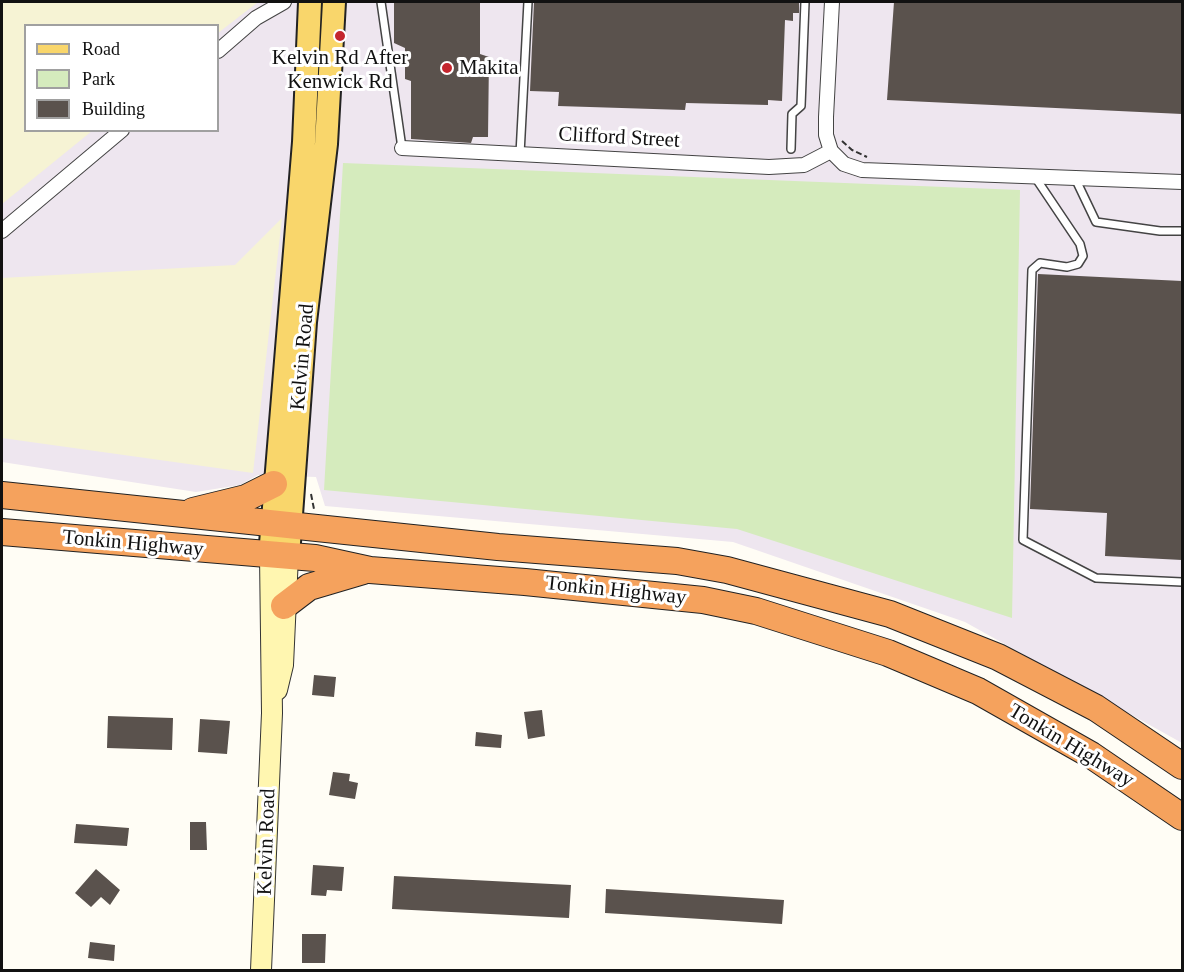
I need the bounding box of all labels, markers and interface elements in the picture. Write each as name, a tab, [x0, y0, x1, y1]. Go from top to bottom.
legend	[24, 24, 219, 132]
marker: Kelvin Rd After Kenwick Rd	[333, 29, 347, 43]
text: Road	[82, 39, 120, 59]
place label: Kelvin Rd After Kenwick Rd	[272, 45, 408, 95]
place label: Makita	[459, 55, 518, 81]
marker: Makita	[440, 61, 454, 75]
text: Park	[82, 69, 115, 89]
text: Building	[82, 99, 145, 119]
street label: Clifford Street	[558, 122, 680, 154]
street label: Kelvin Road	[286, 303, 320, 411]
street label: Tonkin Highway	[61, 525, 205, 563]
street label: Tonkin Highway	[544, 571, 688, 611]
street label: Tonkin Highway	[1004, 699, 1138, 793]
street label: Kelvin Road	[253, 788, 281, 896]

